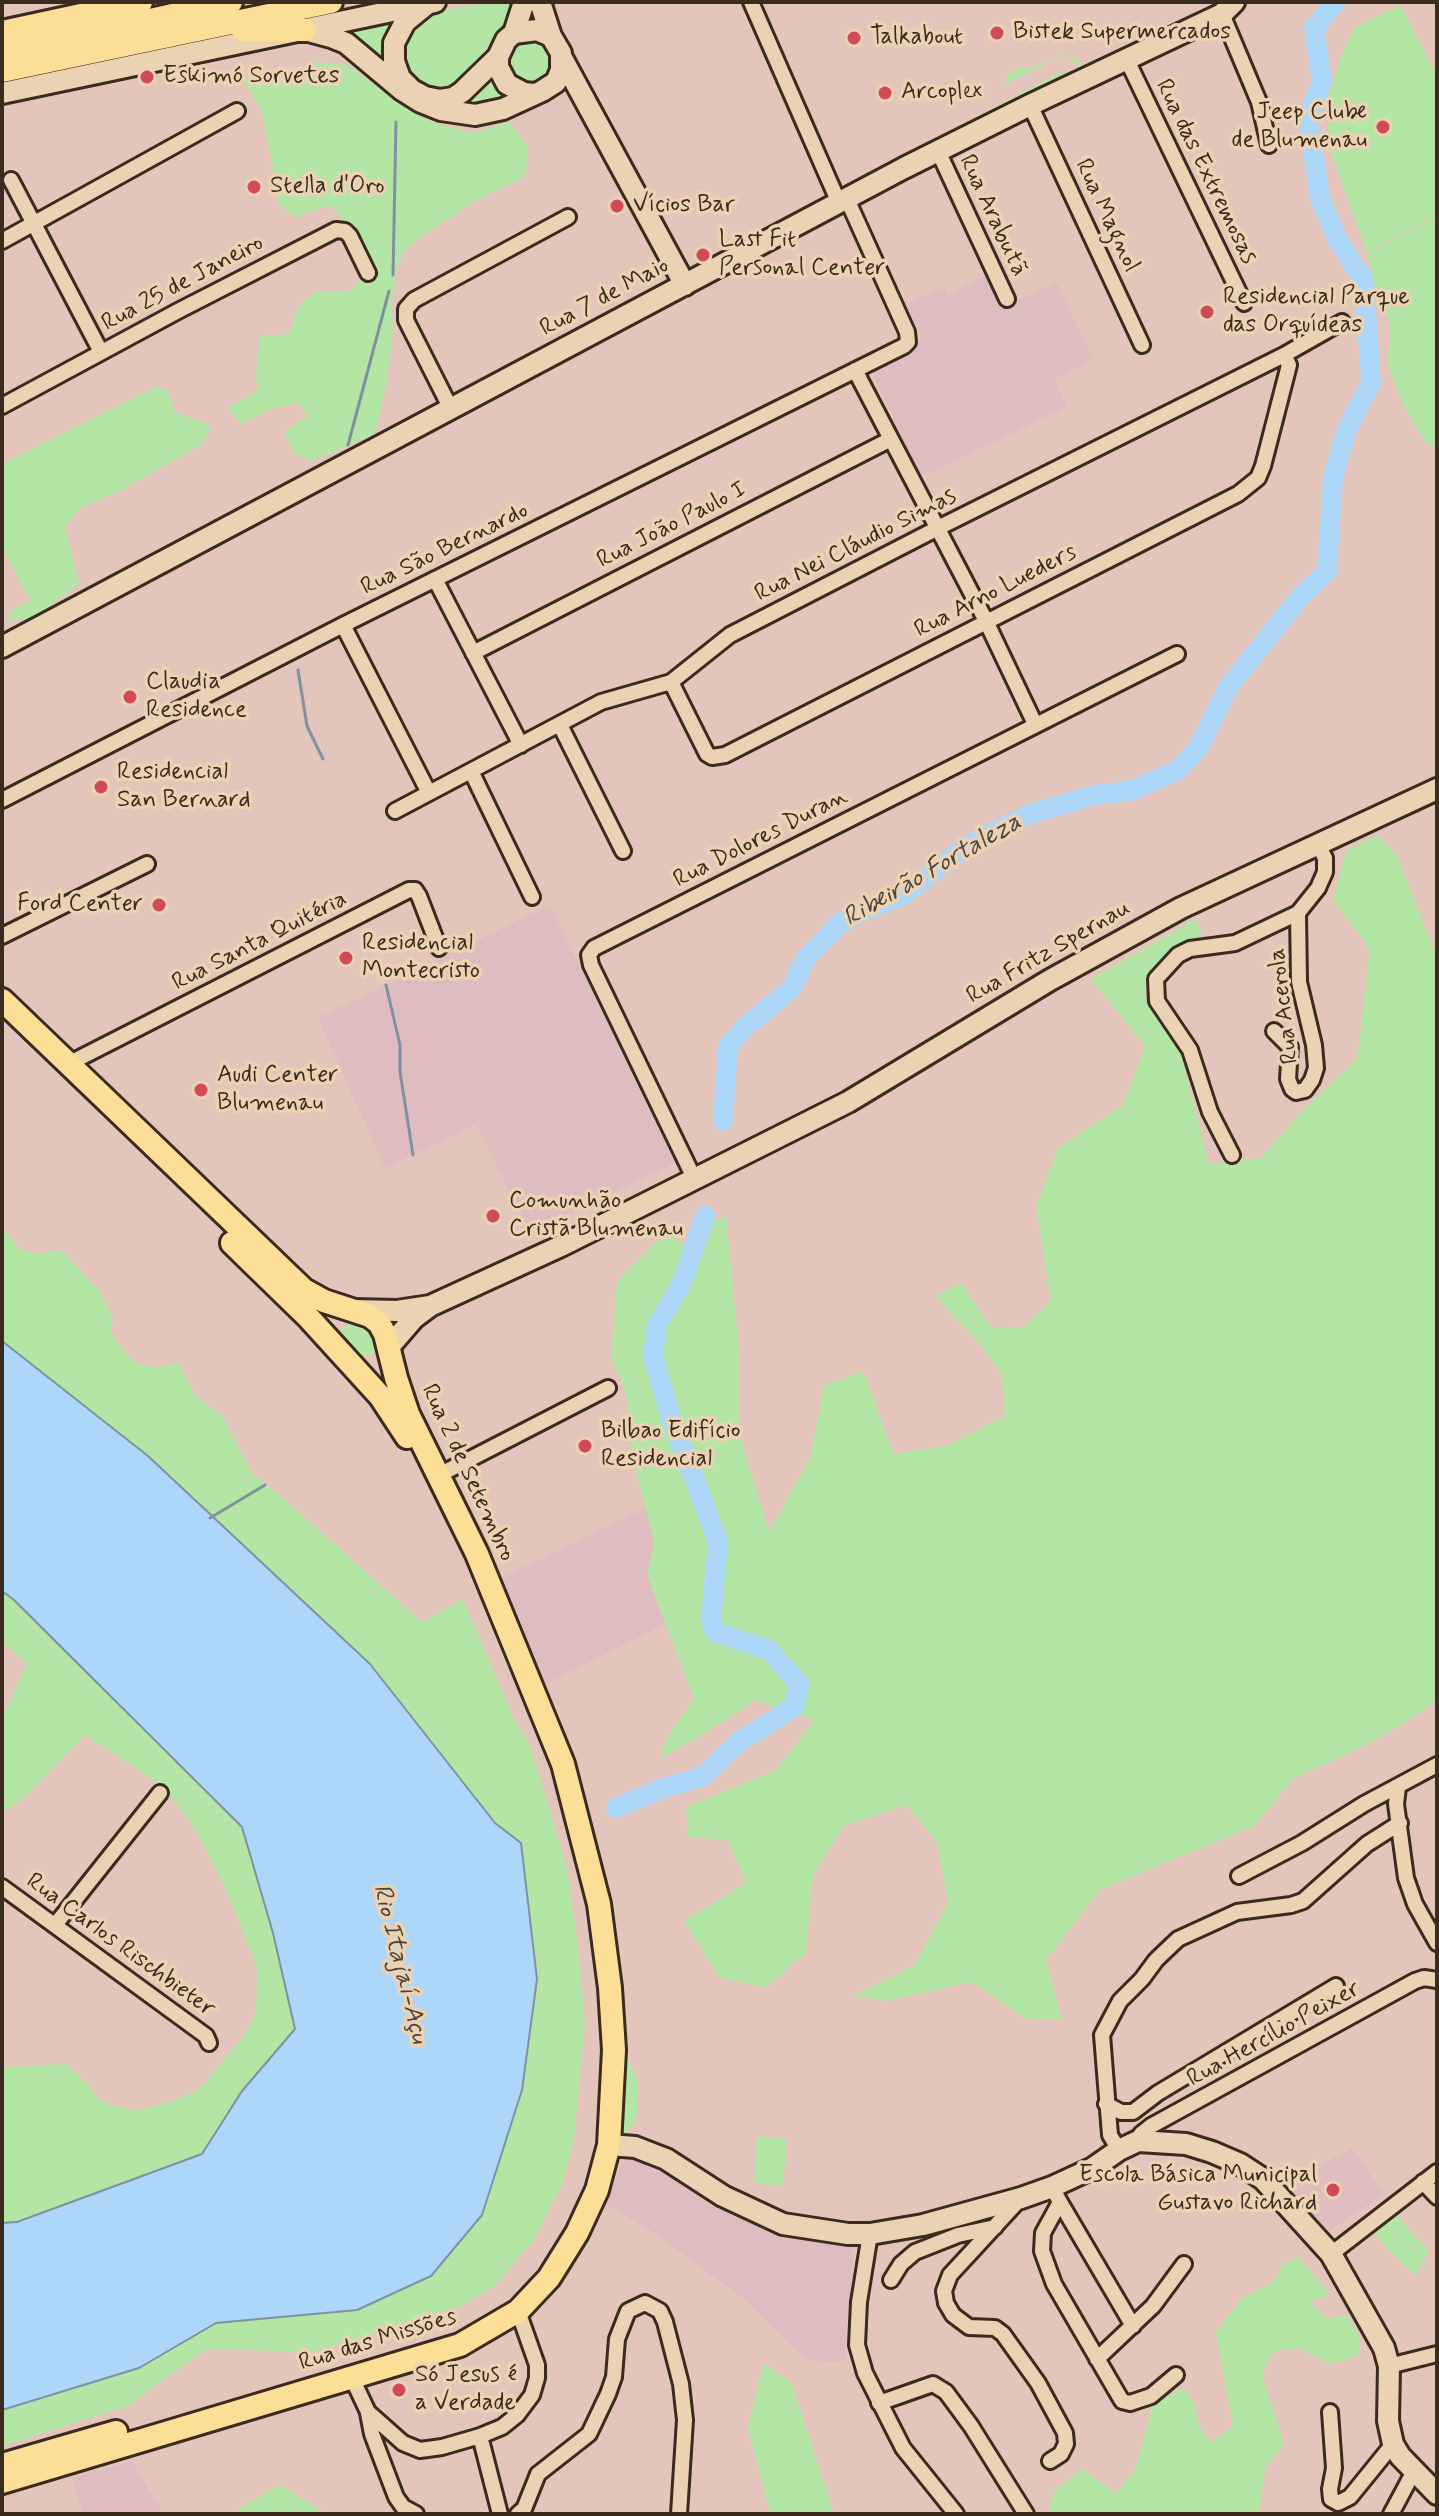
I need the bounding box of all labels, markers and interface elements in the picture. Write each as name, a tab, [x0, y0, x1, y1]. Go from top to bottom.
place label: Bistek Supermercados	[1013, 19, 1231, 47]
place label: Talkabout	[870, 24, 963, 52]
marker: Bistek Supermercados	[988, 24, 1006, 42]
marker: Talkabout	[845, 29, 863, 47]
place label: Eskimó Sorvetes	[163, 63, 339, 91]
marker: Eskimó Sorvetes	[138, 68, 156, 86]
street label: Rua das Extremosas	[1148, 75, 1262, 269]
place label: Arcoplex	[901, 79, 982, 107]
marker: Arcoplex	[876, 84, 894, 102]
place label: Jeep Clube de Blumenau	[1231, 99, 1367, 155]
marker: Jeep Clube de Blumenau	[1374, 118, 1392, 136]
street label: Rua Arabutã	[951, 151, 1033, 281]
street label: Rua Magnol	[1067, 155, 1145, 277]
place label: Stella d'Oro	[270, 173, 385, 201]
marker: Stella d'Oro	[245, 178, 263, 196]
place label: Vícios Bar	[633, 192, 735, 220]
marker: Vícios Bar	[608, 197, 626, 215]
place label: Last Fit Personal Center	[719, 227, 885, 283]
street label: Rua 25 de Janeiro	[97, 229, 269, 339]
marker: Last Fit Personal Center	[694, 246, 712, 264]
street label: Rua 7 de Maio	[536, 252, 674, 344]
place label: Residencial Parque das Orquídeas	[1223, 284, 1410, 340]
marker: Residencial Parque das Orquídeas	[1198, 303, 1216, 321]
street label: Rua João Paulo I	[593, 476, 751, 576]
street label: Rua Nei Cláudio Simas	[750, 483, 962, 609]
street label: Rua São Bernardo	[357, 497, 533, 603]
street label: Rua Arno Lueders	[910, 539, 1082, 645]
place label: Claudia Residence	[146, 669, 247, 725]
marker: Claudia Residence	[121, 688, 139, 706]
place label: Residencial San Bernard	[117, 759, 250, 815]
marker: Residencial San Bernard	[92, 778, 110, 796]
street label: Rua Dolores Duran	[669, 783, 853, 895]
water label: Ribeirão Fortaleza	[838, 807, 1028, 935]
street label: Rua Santa Quitéria	[168, 886, 352, 998]
place label: Ford Center	[17, 891, 143, 919]
street label: Rua Fritz Spernau	[962, 895, 1136, 1011]
marker: Ford Center	[150, 896, 168, 914]
place label: Residencial Montecristo	[362, 930, 480, 986]
street label: Rua Acerola	[1264, 946, 1306, 1066]
marker: Residencial Montecristo	[337, 949, 355, 967]
place label: Audi Center Blumenau	[217, 1062, 338, 1118]
marker: Audi Center Blumenau	[192, 1081, 210, 1099]
place label: Comunhão Cristã Blumenau	[509, 1188, 683, 1244]
marker: Comunhão Cristã Blumenau	[484, 1207, 502, 1225]
street label: Rua 2 de Setembro	[413, 1380, 521, 1566]
place label: Bilbao Edifício Residencial	[601, 1418, 741, 1474]
marker: Bilbao Edifício Residencial	[576, 1437, 594, 1455]
street label: Rua Carlos Rischbieter	[20, 1868, 220, 2024]
water label: Rio Itajaí-Açu	[364, 1881, 434, 2047]
street label: Rua Hercílio Peixer	[1183, 1976, 1365, 2094]
place label: Escola Básica Municipal Gustavo Richard	[1079, 2162, 1317, 2218]
marker: Escola Básica Municipal Gustavo Richard	[1324, 2181, 1342, 2199]
street label: Rua das Missões	[296, 2303, 460, 2379]
place label: Só Jesus é a Verdade	[415, 2362, 517, 2418]
marker: Só Jesus é a Verdade	[390, 2381, 408, 2399]

